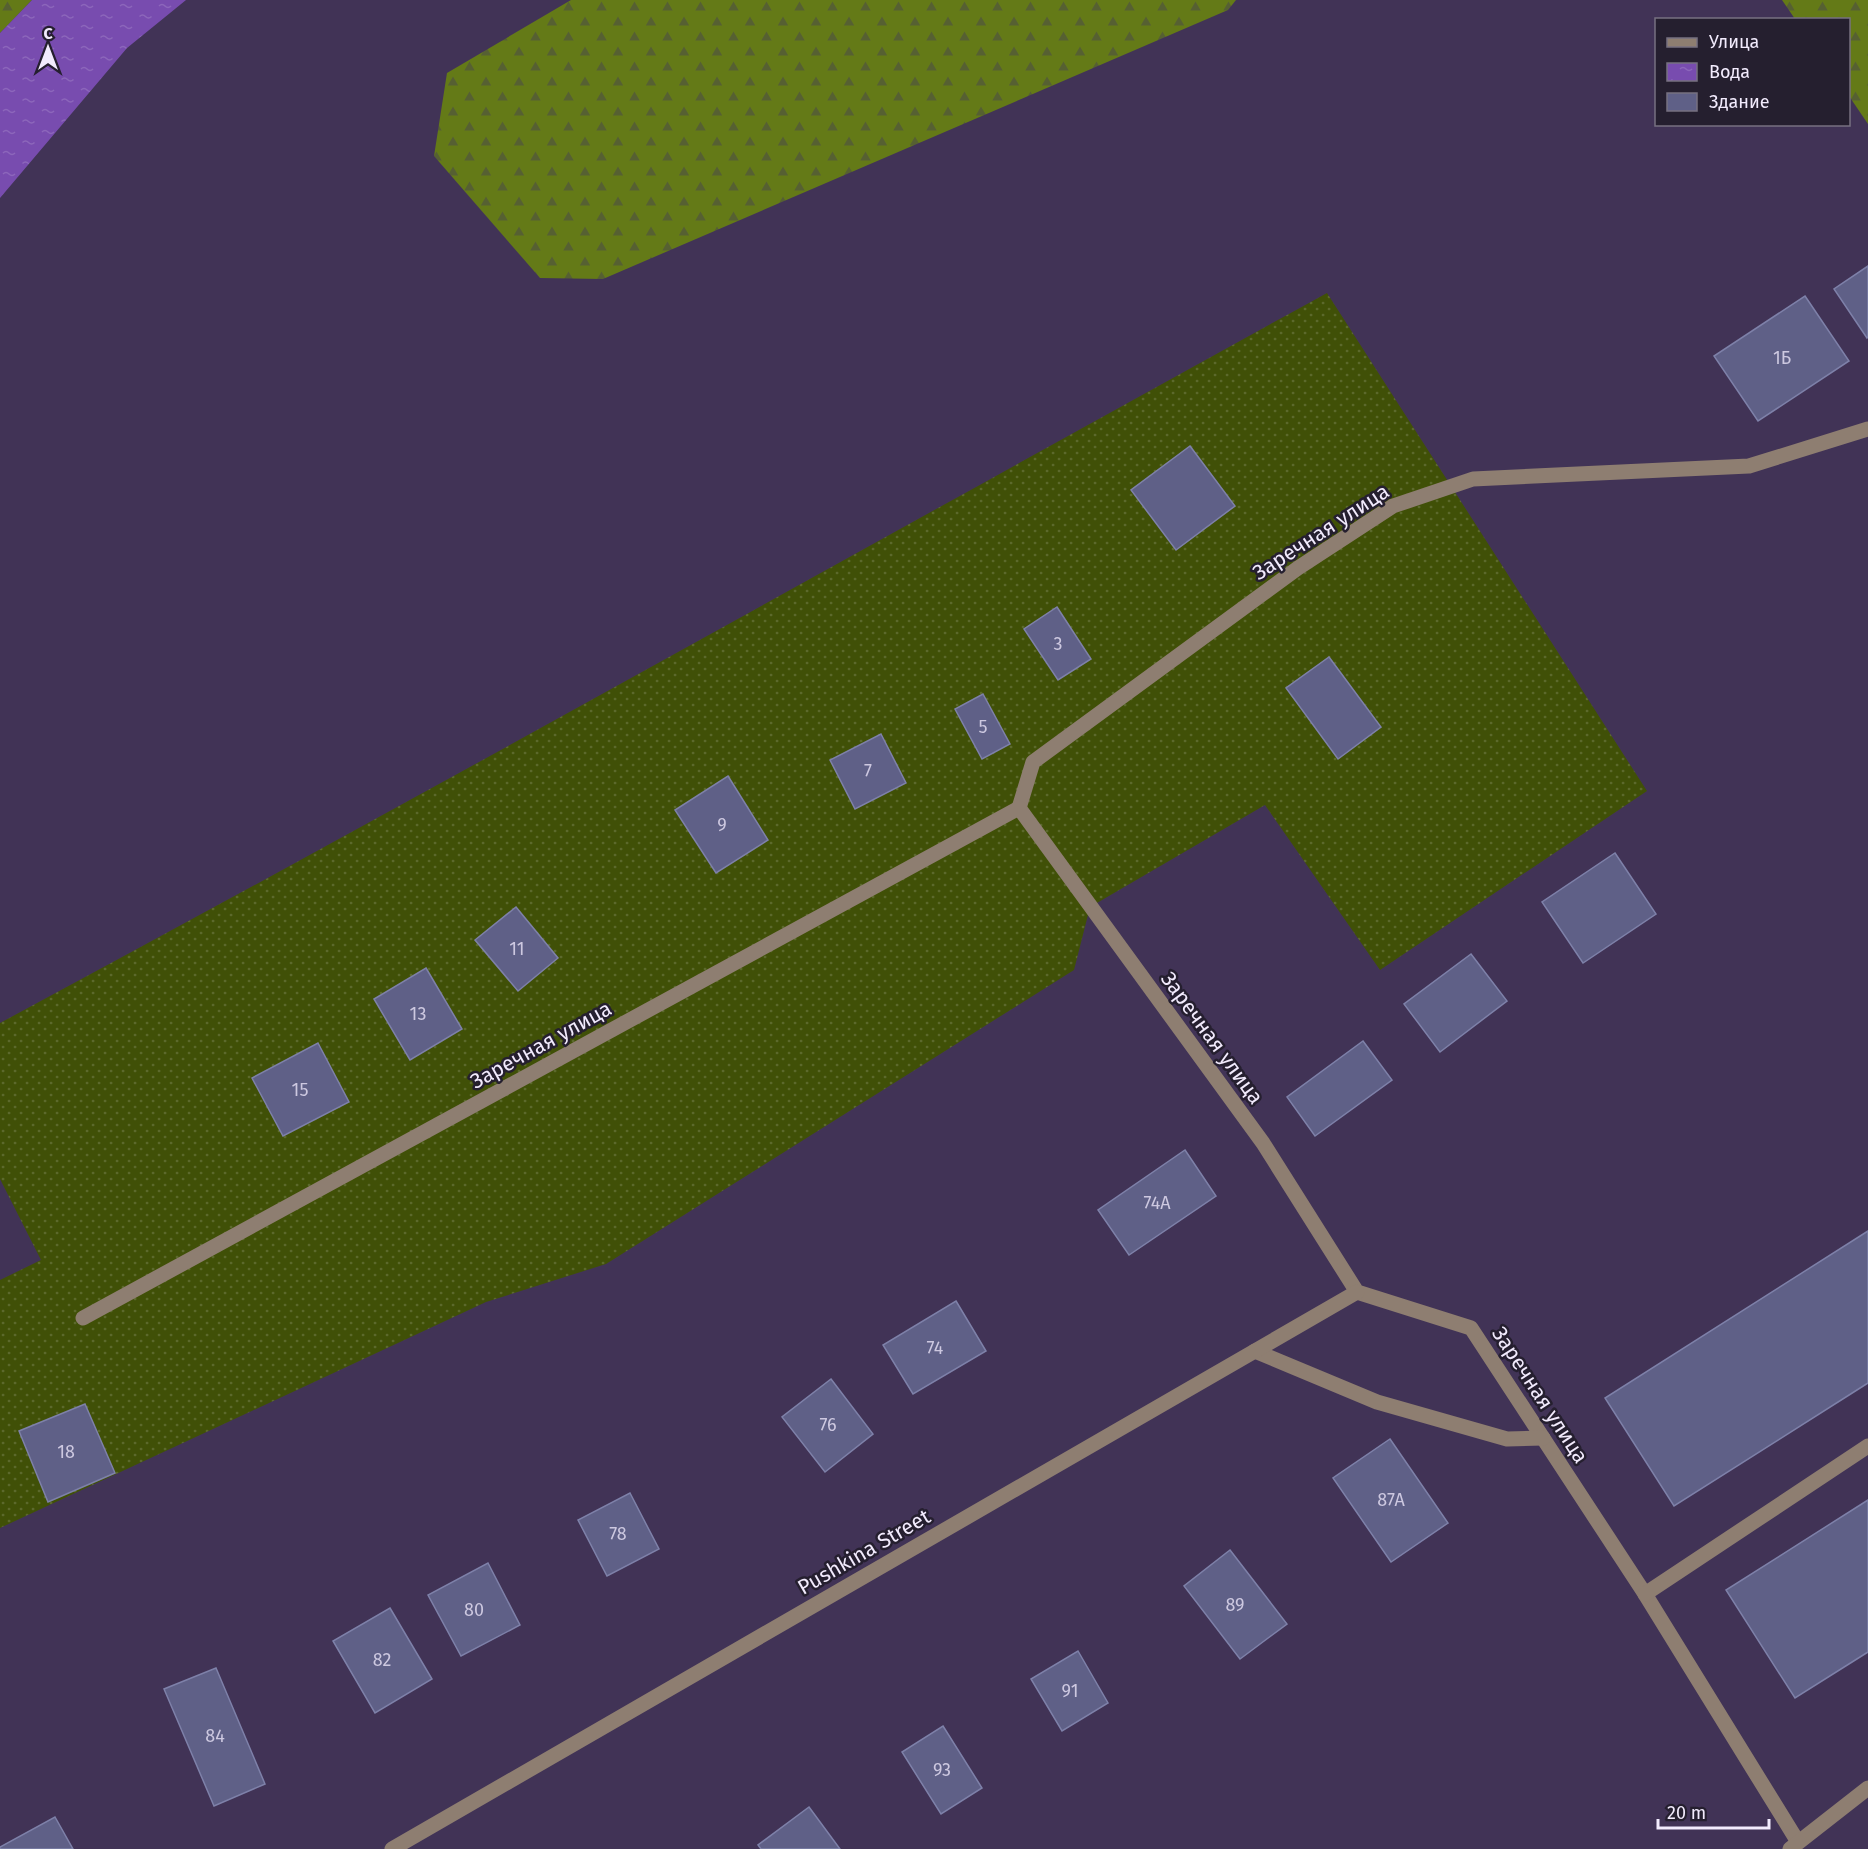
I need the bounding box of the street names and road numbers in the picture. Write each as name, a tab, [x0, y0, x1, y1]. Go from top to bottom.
street label: Заречная улица	[1248, 478, 1394, 586]
street label: Заречная улица	[1155, 967, 1269, 1109]
street label: Заречная улица	[466, 995, 616, 1095]
street label: Заречная улица	[1486, 1322, 1594, 1468]
street label: Pushkina Street	[793, 1503, 935, 1600]

